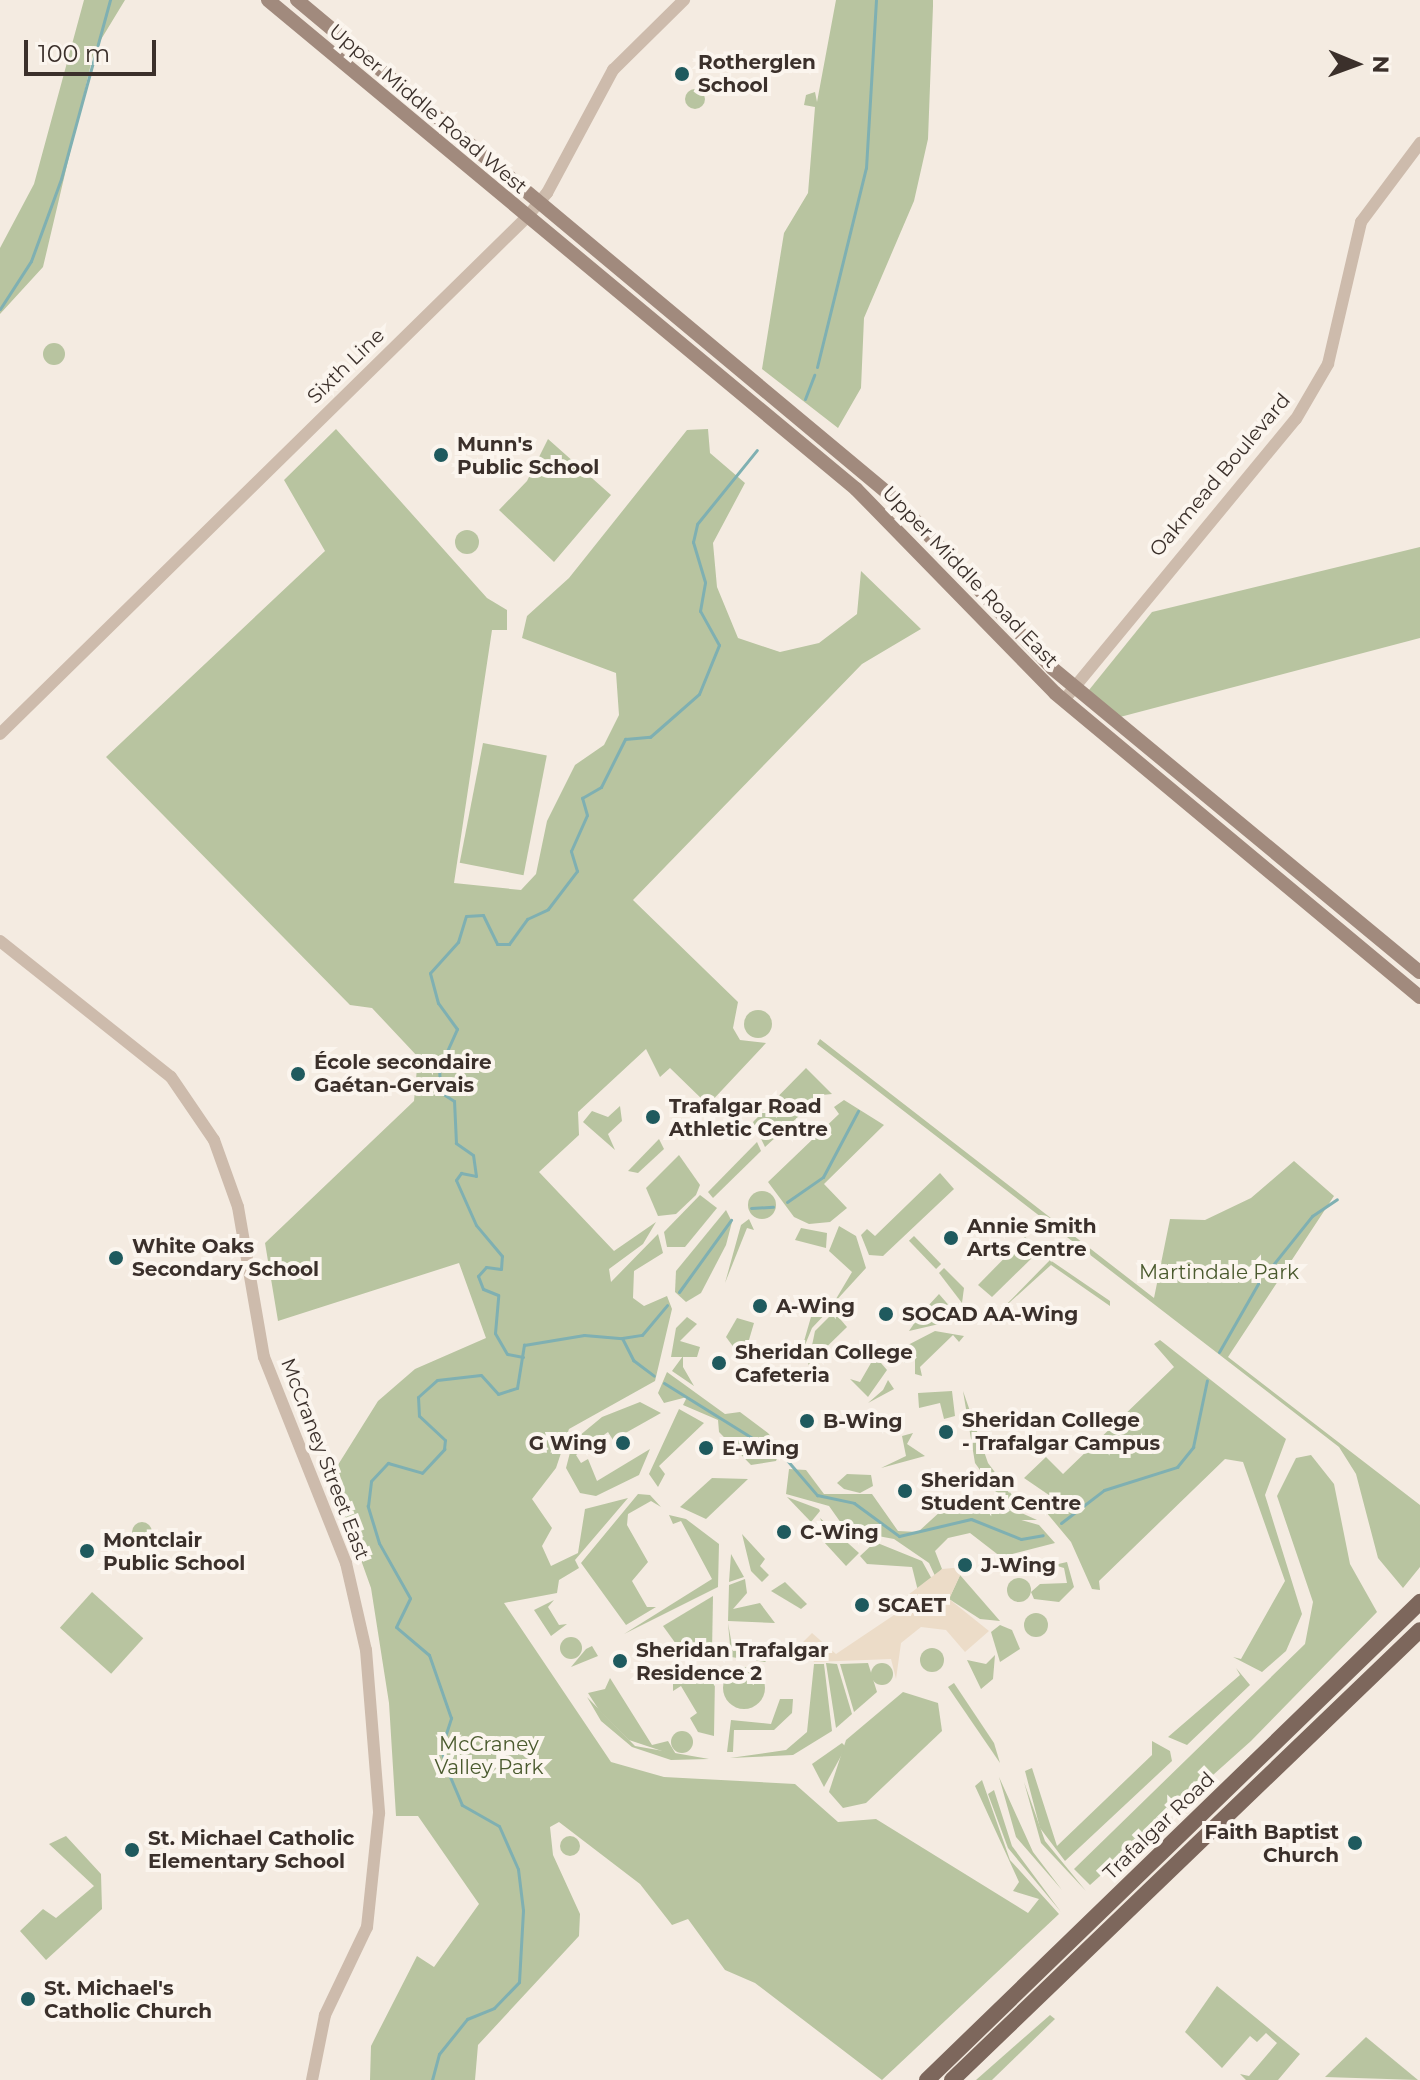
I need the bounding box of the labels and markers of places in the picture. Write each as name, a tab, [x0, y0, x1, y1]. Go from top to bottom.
place label: Rotherglen School	[698, 50, 816, 97]
marker: Rotherglen School	[673, 65, 691, 83]
place label: Munn's Public School	[457, 432, 599, 479]
marker: Munn's Public School	[432, 446, 450, 464]
place label: École secondaire Gaétan-Gervais	[314, 1050, 492, 1097]
marker: École secondaire Gaétan-Gervais	[289, 1065, 307, 1083]
place label: Trafalgar Road Athletic Centre	[669, 1094, 828, 1141]
marker: Trafalgar Road Athletic Centre	[644, 1108, 662, 1126]
place label: Annie Smith Arts Centre	[967, 1214, 1097, 1261]
marker: Annie Smith Arts Centre	[942, 1229, 960, 1247]
place label: White Oaks Secondary School	[132, 1234, 319, 1281]
marker: White Oaks Secondary School	[107, 1249, 125, 1267]
place label: A-Wing	[776, 1294, 855, 1318]
marker: A-Wing	[751, 1297, 769, 1315]
place label: SOCAD AA-Wing	[902, 1302, 1078, 1326]
marker: SOCAD AA-Wing	[877, 1305, 895, 1323]
place label: Sheridan College Cafeteria	[735, 1340, 913, 1387]
marker: Sheridan College Cafeteria	[710, 1354, 728, 1372]
place label: Sheridan College - Trafalgar Campus	[962, 1408, 1160, 1455]
place label: B-Wing	[823, 1409, 903, 1433]
marker: B-Wing	[798, 1412, 816, 1430]
marker: Sheridan College - Trafalgar Campus	[937, 1423, 955, 1441]
place label: G Wing	[529, 1431, 607, 1455]
marker: G Wing	[614, 1434, 632, 1452]
place label: E-Wing	[722, 1436, 799, 1460]
marker: E-Wing	[697, 1439, 715, 1457]
place label: Sheridan Student Centre	[921, 1468, 1081, 1515]
marker: Sheridan Student Centre	[896, 1482, 914, 1500]
place label: C-Wing	[800, 1520, 879, 1544]
marker: C-Wing	[775, 1523, 793, 1541]
place label: Montclair Public School	[103, 1528, 245, 1575]
marker: Montclair Public School	[78, 1542, 96, 1560]
place label: J-Wing	[981, 1553, 1056, 1577]
marker: J-Wing	[956, 1556, 974, 1574]
place label: SCAET	[878, 1593, 946, 1617]
marker: SCAET	[853, 1596, 871, 1614]
place label: Sheridan Trafalgar Residence 2	[636, 1638, 829, 1685]
marker: Sheridan Trafalgar Residence 2	[611, 1652, 629, 1670]
place label: Faith Baptist Church	[1204, 1820, 1339, 1867]
place label: St. Michael Catholic Elementary School	[148, 1826, 354, 1873]
marker: Faith Baptist Church	[1346, 1834, 1364, 1852]
marker: St. Michael Catholic Elementary School	[123, 1841, 141, 1859]
place label: St. Michael's Catholic Church	[44, 1976, 212, 2023]
marker: St. Michael's Catholic Church	[19, 1990, 37, 2008]

